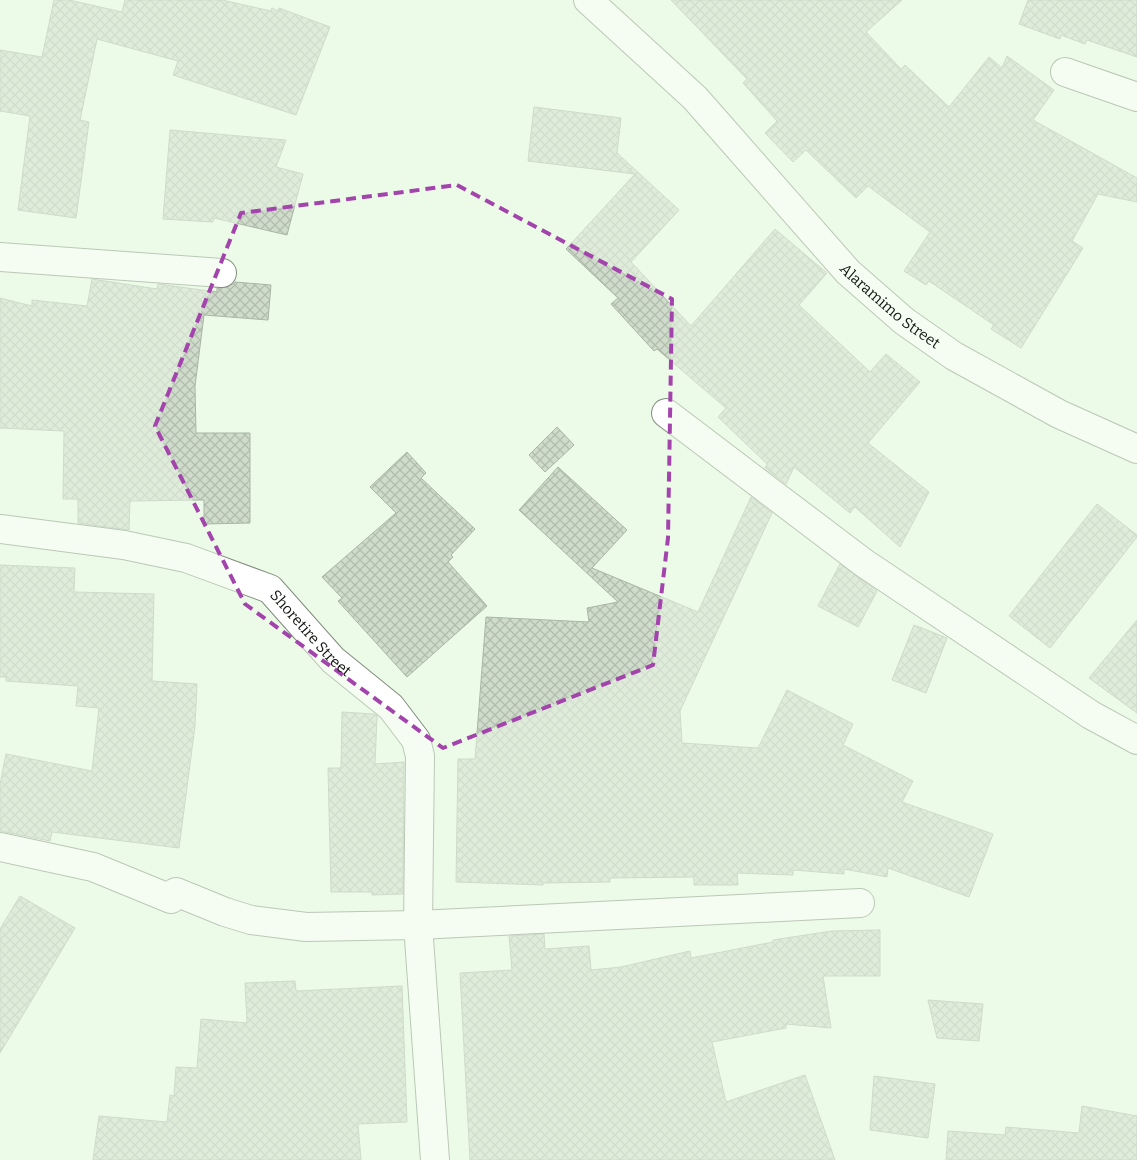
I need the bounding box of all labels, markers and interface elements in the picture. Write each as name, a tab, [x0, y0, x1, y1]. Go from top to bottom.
street label: Alaramimo Street	[836, 260, 944, 353]
street label: Shoretire Street	[266, 586, 355, 680]

